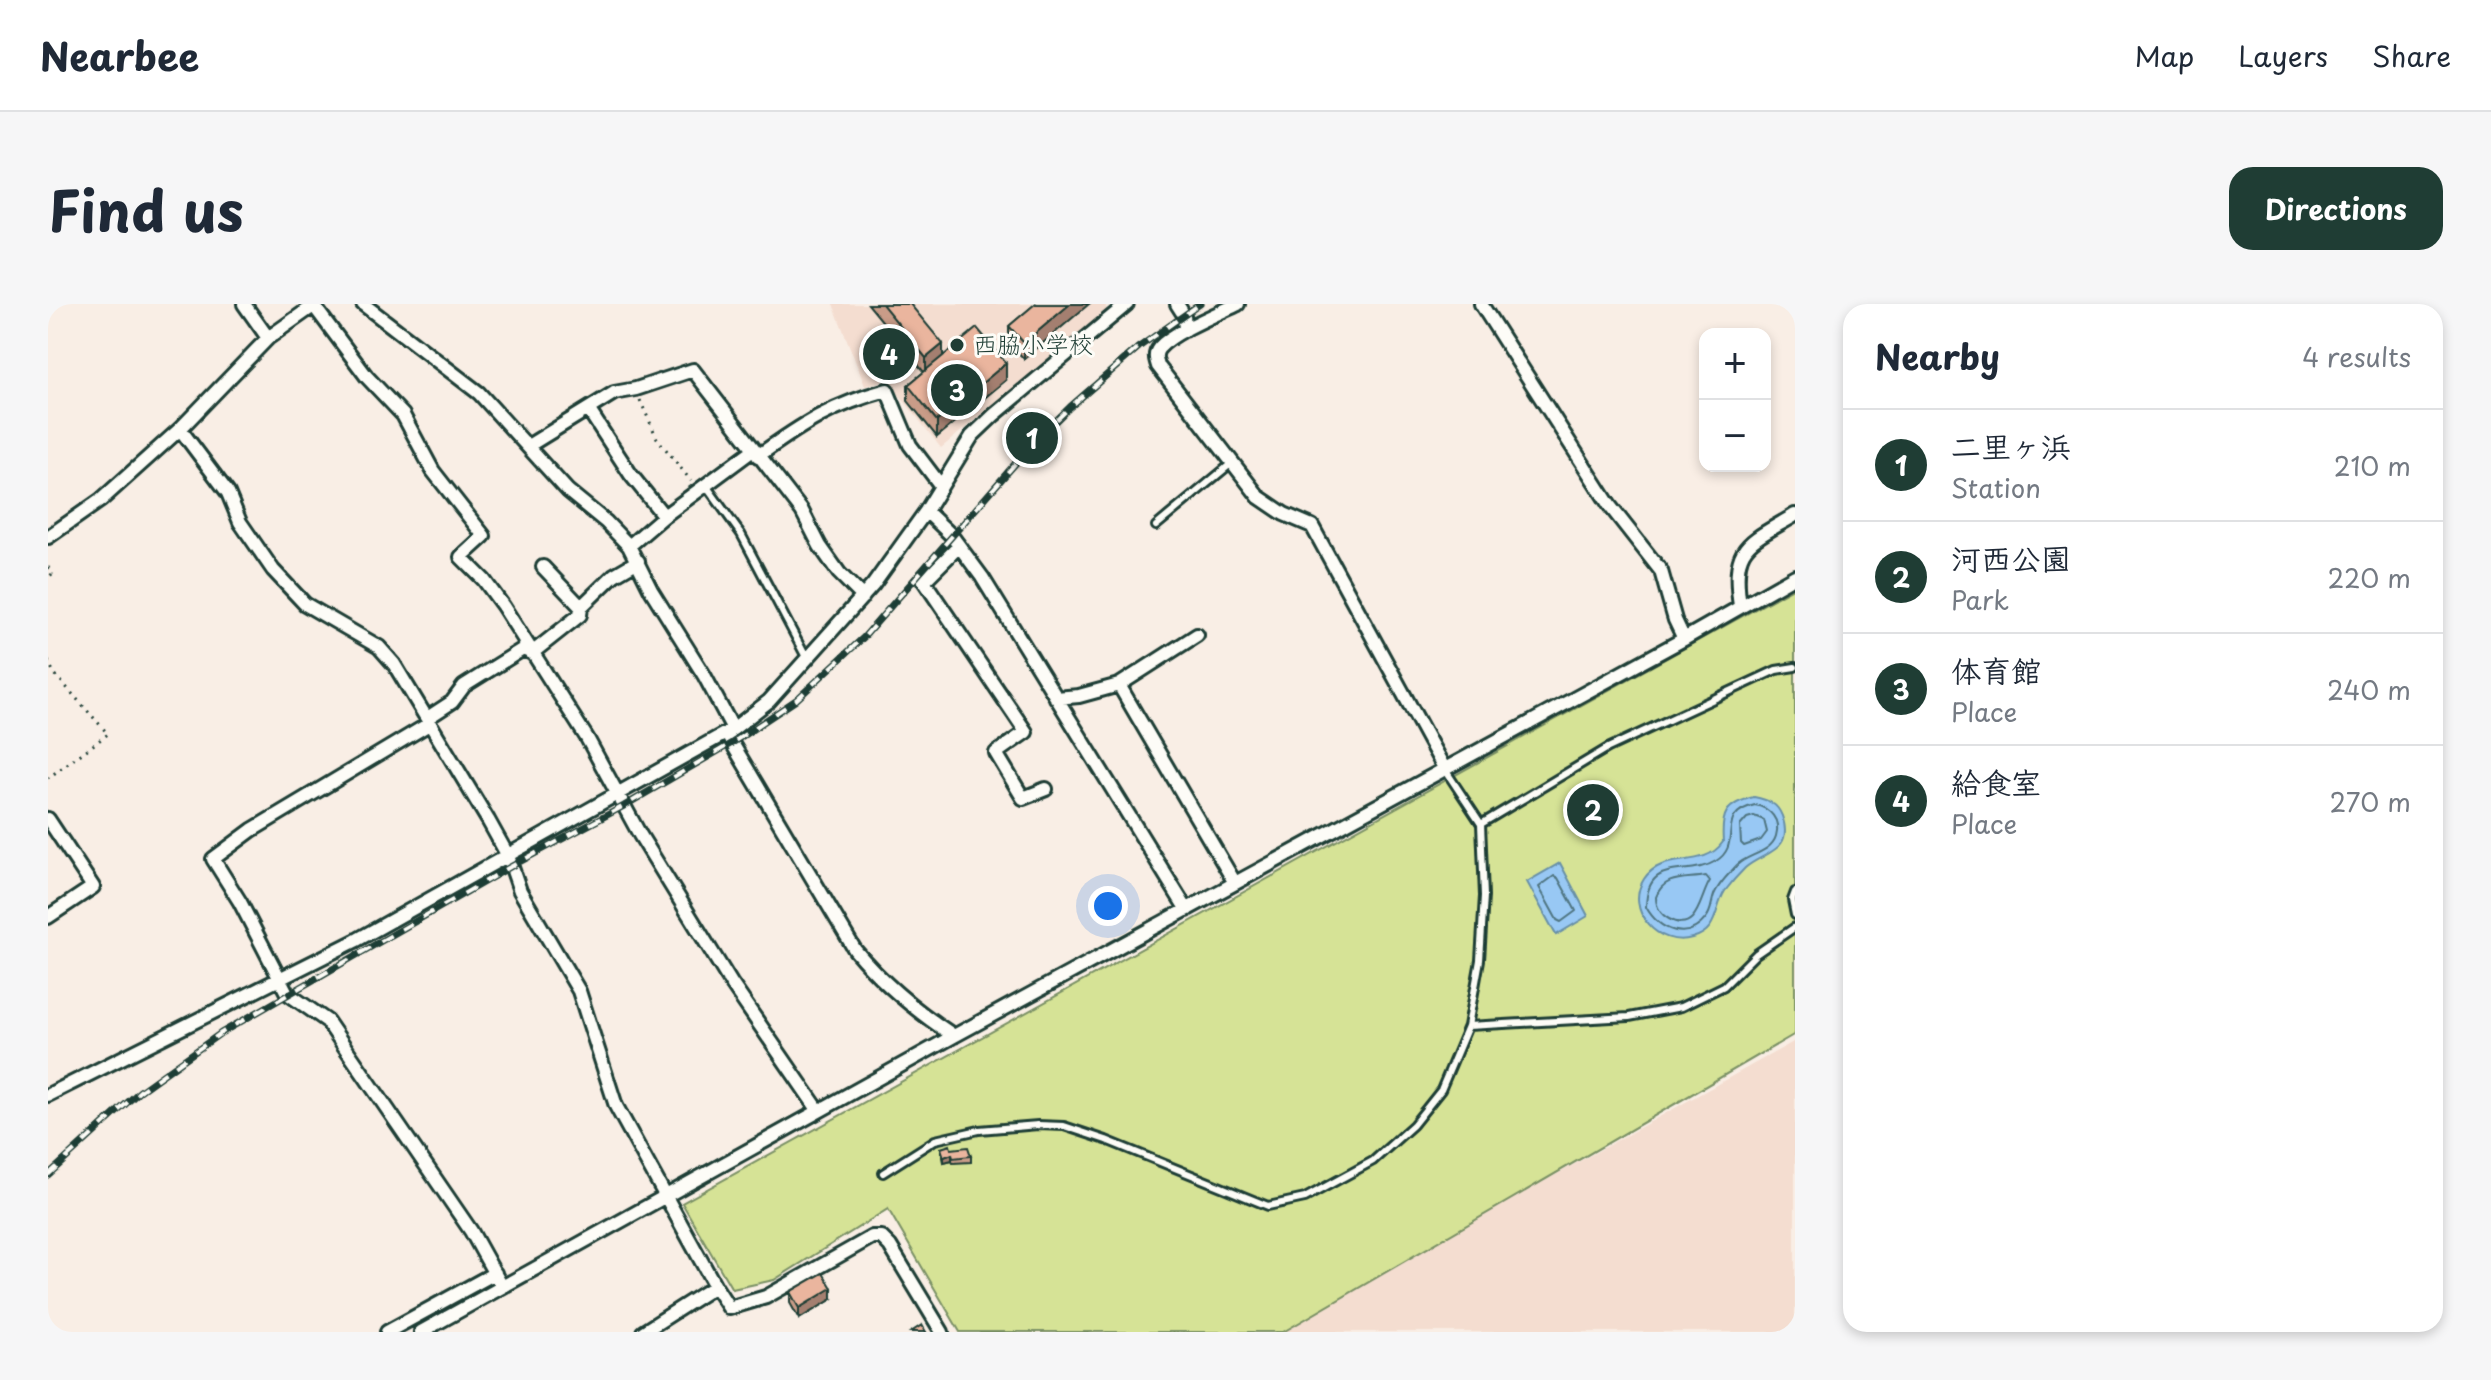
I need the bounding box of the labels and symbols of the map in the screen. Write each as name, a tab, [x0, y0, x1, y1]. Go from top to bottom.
pin: 4	[863, 324, 915, 384]
place label: 西脇小学校	[973, 325, 1093, 361]
marker: 西脇小学校	[948, 336, 966, 354]
pin: 3	[931, 360, 983, 420]
pin: 1	[1006, 408, 1058, 468]
pin: 2	[1567, 780, 1619, 840]
your location	[1088, 886, 1128, 926]

